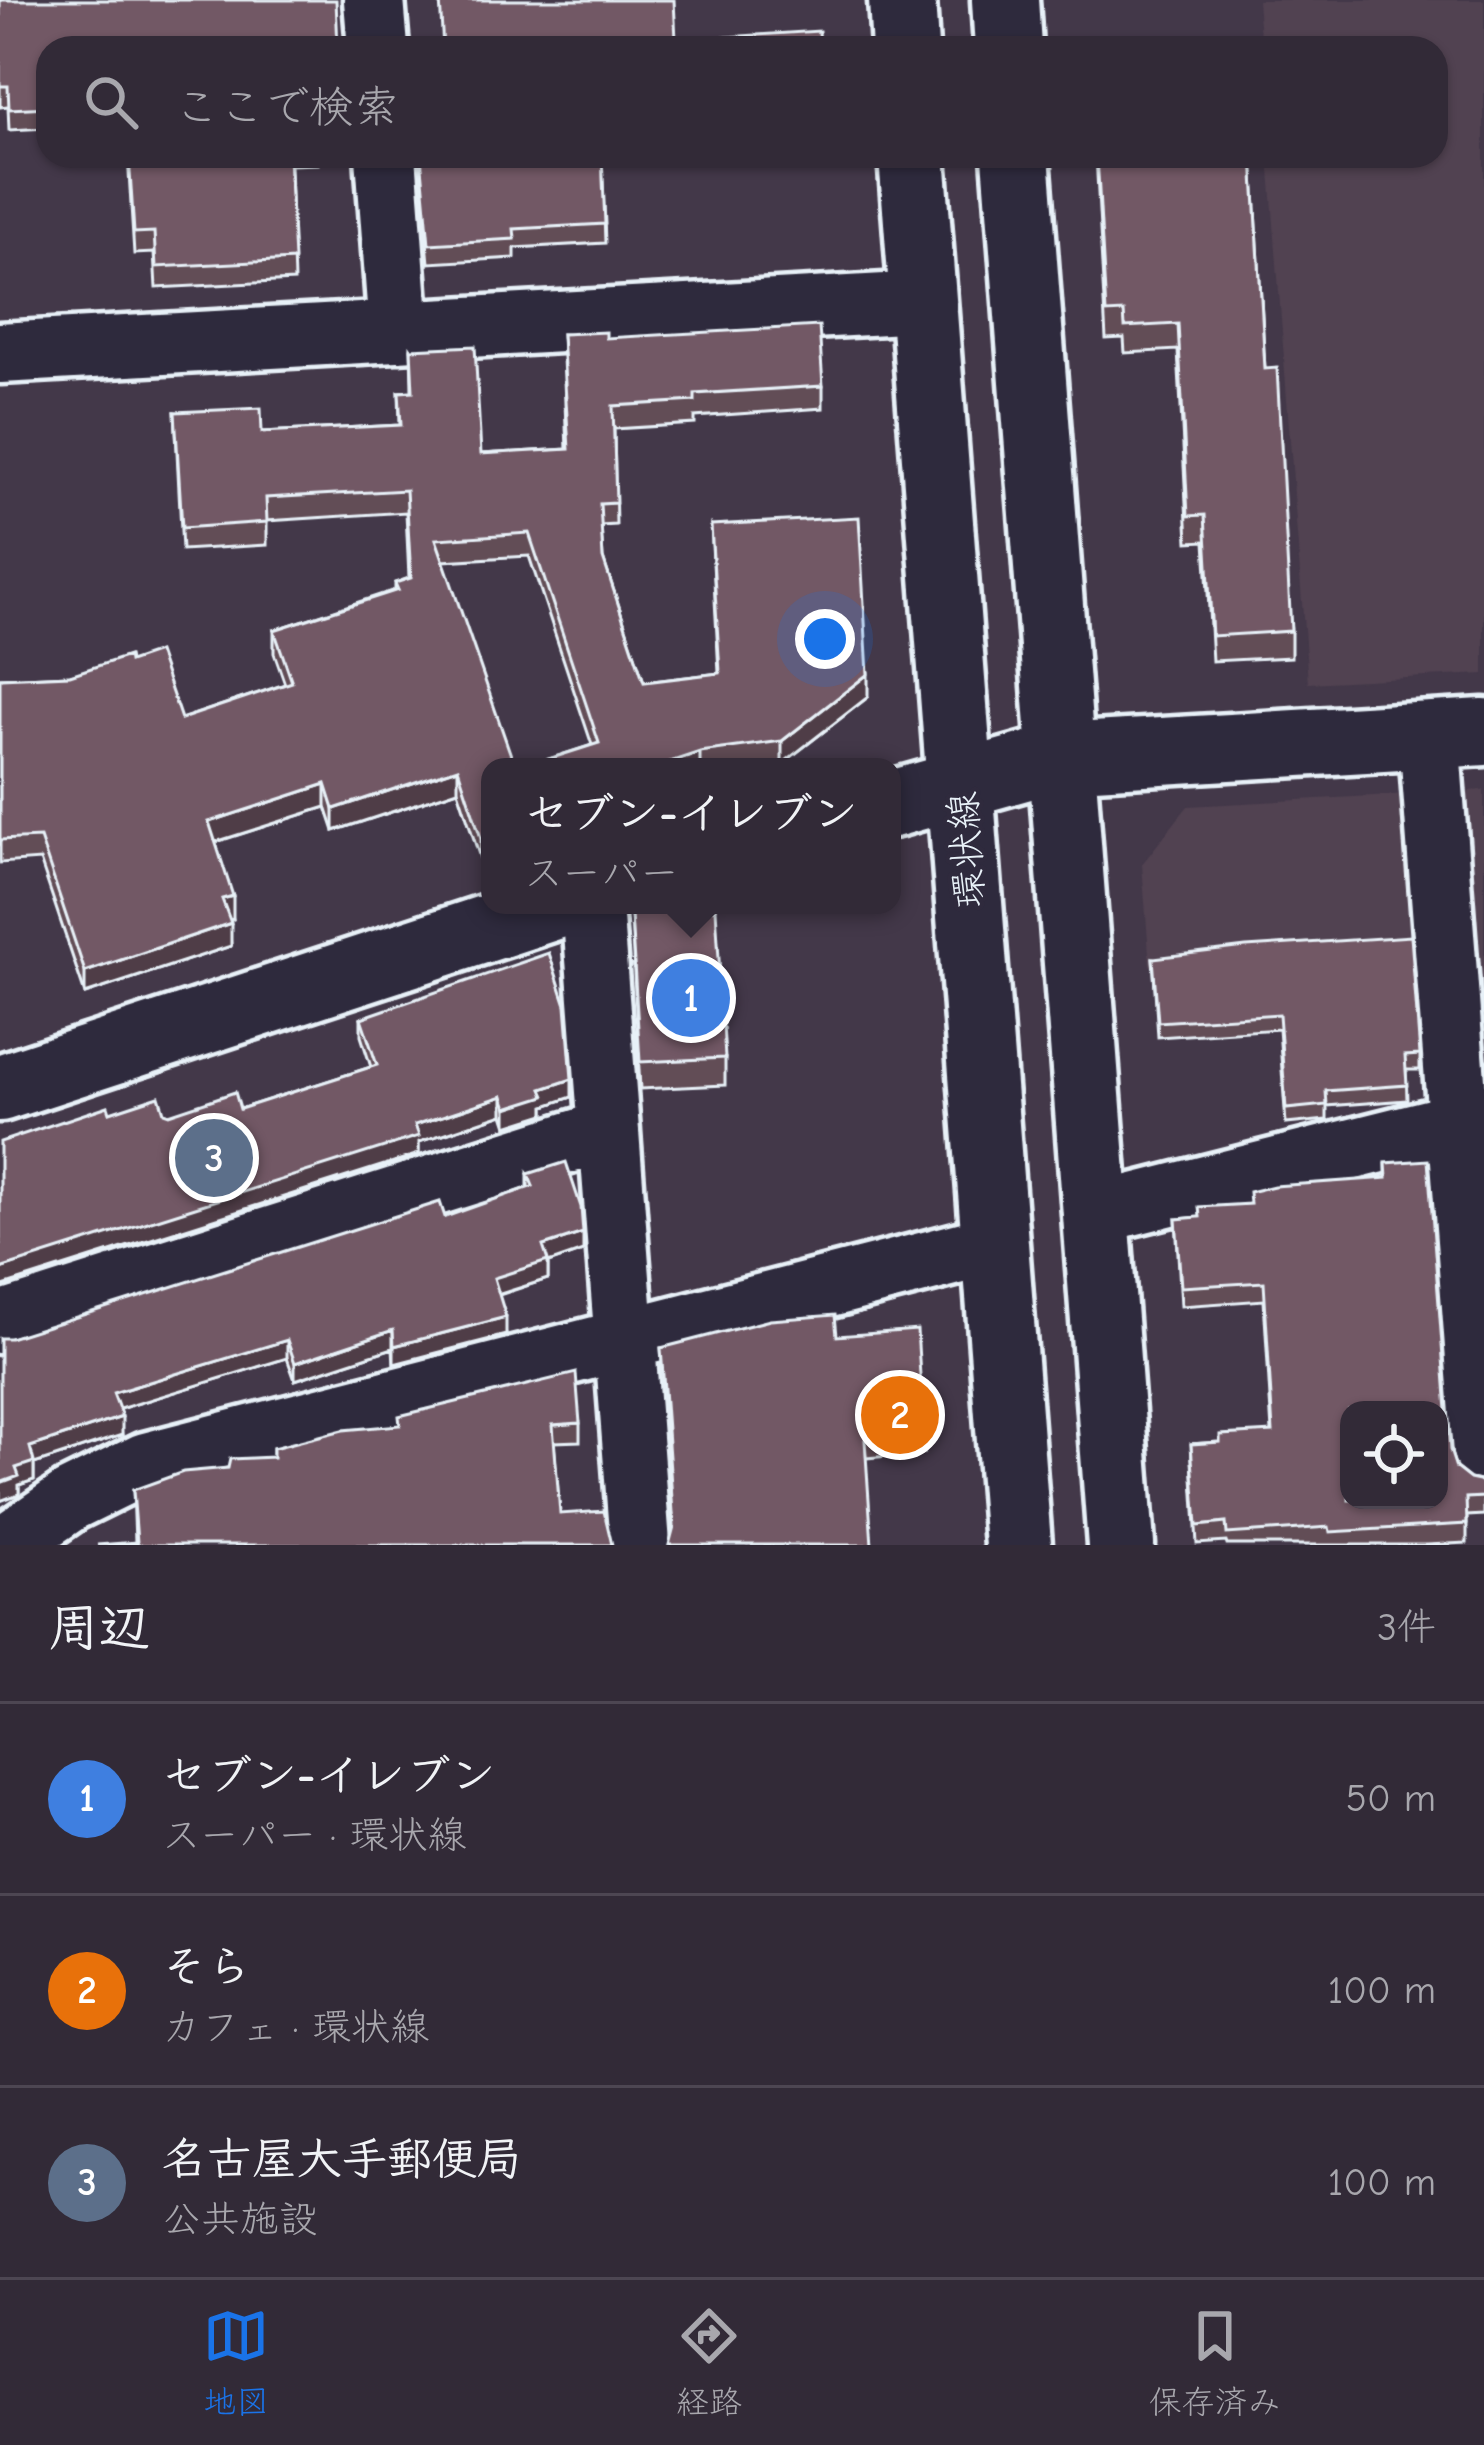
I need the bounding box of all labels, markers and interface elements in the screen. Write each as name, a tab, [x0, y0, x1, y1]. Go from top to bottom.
search box	[36, 36, 1448, 168]
icon: search	[78, 69, 144, 135]
text: ここで検索	[174, 81, 399, 133]
your location	[795, 609, 855, 669]
popup	[481, 758, 901, 914]
text: セブン-イレブン	[524, 787, 858, 839]
street label: 環状線	[940, 790, 994, 910]
text: スーパー	[524, 851, 679, 896]
pin: 1	[652, 953, 730, 1043]
pin: 3	[175, 1113, 253, 1203]
pin: 2	[861, 1370, 939, 1460]
map controls	[1340, 1401, 1448, 1509]
button: locate	[1340, 1401, 1448, 1509]
text: 周辺	[48, 1599, 150, 1658]
text: 3件	[1377, 1605, 1436, 1650]
text: セブン-イレブン	[162, 1749, 495, 1801]
text: 1	[79, 1776, 95, 1821]
text: 50 m	[1346, 1776, 1436, 1821]
text: スーパー · 環状線	[162, 1813, 466, 1858]
text: そら	[162, 1941, 252, 1993]
text: 2	[77, 1968, 97, 2013]
text: 100 m	[1328, 1968, 1436, 2013]
text: カフェ · 環状線	[162, 2005, 429, 2050]
text: 名古屋大手郵便局	[162, 2133, 522, 2185]
text: 3	[77, 2160, 97, 2205]
text: 100 m	[1328, 2160, 1436, 2205]
text: 公共施設	[162, 2197, 318, 2242]
tab: 地図	[203, 2303, 269, 2423]
tab: 経路	[676, 2303, 742, 2423]
tab: 保存済み	[1149, 2303, 1281, 2423]

